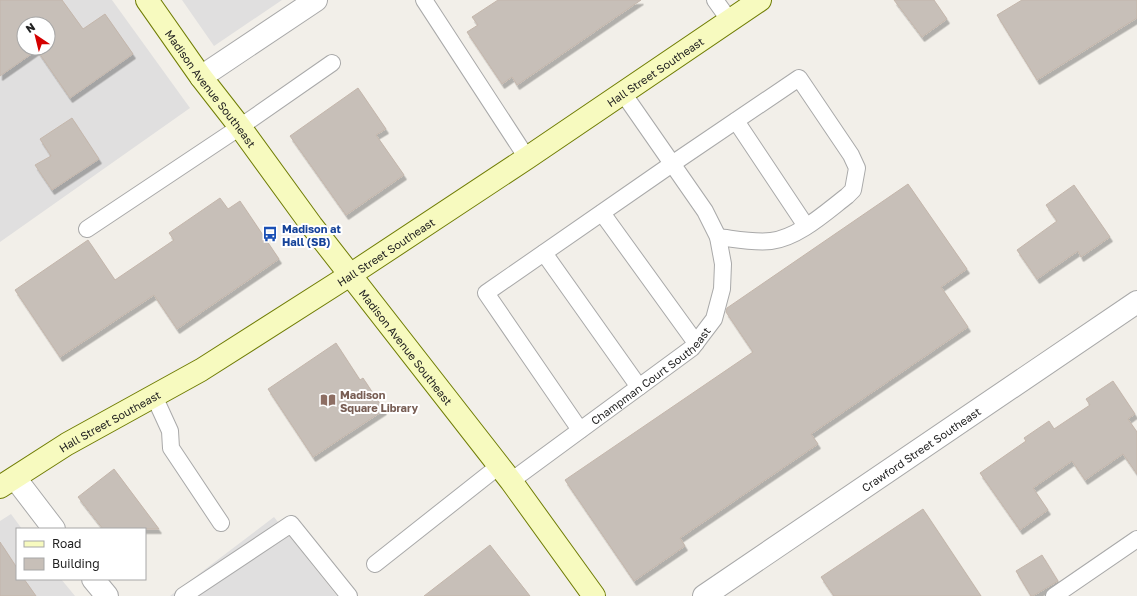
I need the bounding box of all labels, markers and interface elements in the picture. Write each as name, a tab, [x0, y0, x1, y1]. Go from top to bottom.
north arrow	[16, 16, 56, 56]
text: N	[23, 20, 37, 35]
street label: Madison Avenue Southeast	[163, 27, 259, 150]
street label: Hall Street Southeast	[604, 34, 706, 109]
street label: Hall Street Southeast	[334, 215, 437, 288]
place label: Madison at Hall (SB)	[282, 222, 341, 248]
bus stop icon: Madison at Hall (SB)	[261, 225, 279, 243]
street label: Madison Avenue Southeast	[357, 286, 455, 407]
street label: Champman Court Southeast	[588, 324, 712, 427]
street label: Hall Street Southeast	[56, 387, 162, 454]
place label: Madison Square Library	[340, 388, 419, 414]
library icon: Madison Square Library	[319, 391, 337, 409]
street label: Crawford Street Southeast	[859, 404, 983, 494]
legend	[16, 528, 146, 580]
text: Road	[52, 536, 81, 551]
text: Building	[52, 556, 100, 571]

